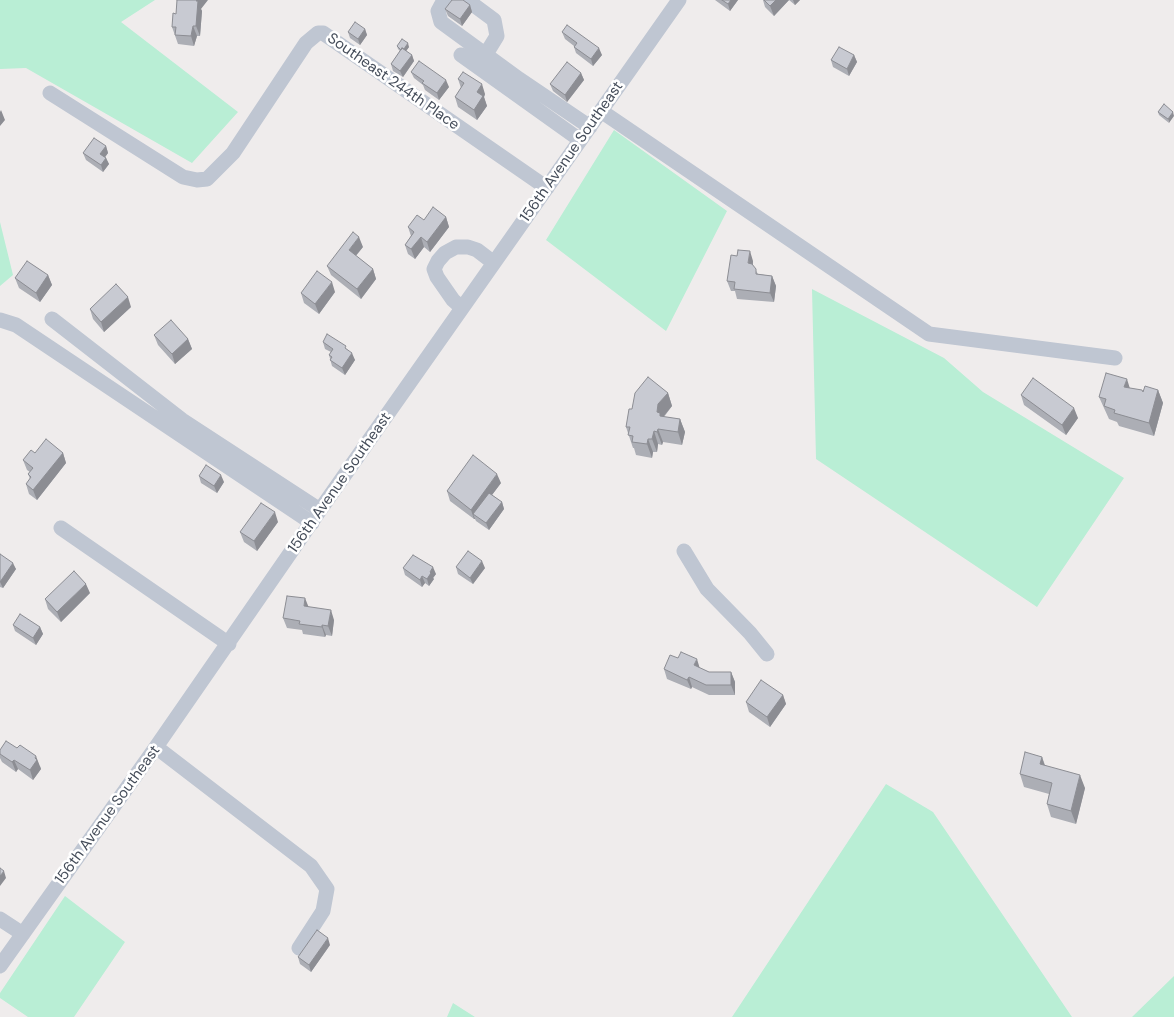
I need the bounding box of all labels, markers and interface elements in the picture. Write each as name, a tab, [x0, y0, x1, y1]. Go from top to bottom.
street label: Southeast 244th Place	[324, 30, 462, 134]
street label: 156th Avenue Southeast	[517, 78, 627, 226]
street label: 156th Avenue Southeast	[285, 409, 395, 557]
street label: 156th Avenue Southeast	[52, 742, 164, 888]

